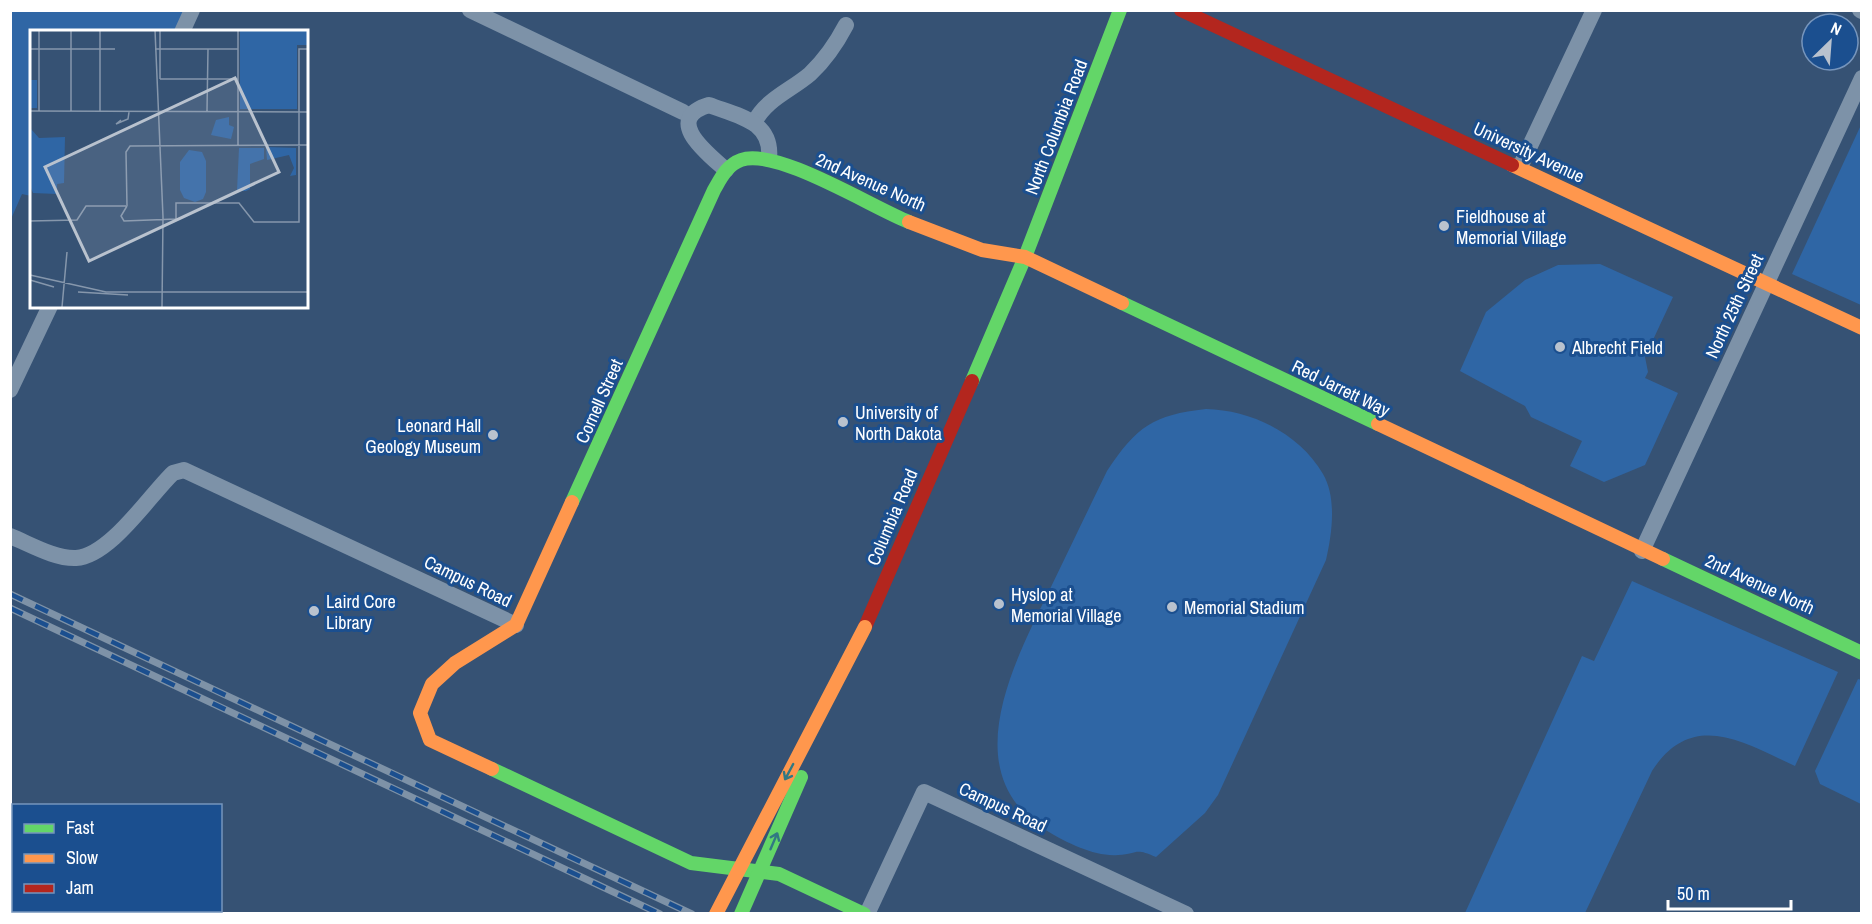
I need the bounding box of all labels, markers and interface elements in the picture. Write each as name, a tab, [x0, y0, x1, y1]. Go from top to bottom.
north arrow	[1800, 12, 1860, 72]
text: N	[1827, 16, 1845, 40]
inset map	[30, 30, 308, 308]
street label: North Columbia Road	[1019, 56, 1093, 198]
street label: University Avenue	[1470, 115, 1588, 189]
street label: 2nd Avenue North	[812, 147, 930, 217]
place label: Fieldhouse at Memorial Village	[1456, 204, 1566, 250]
marker: Fieldhouse at Memorial Village	[1437, 219, 1451, 233]
street label: North 25th Street	[1699, 250, 1769, 362]
place label: Albrecht Field	[1571, 335, 1663, 360]
marker: Albrecht Field	[1553, 340, 1567, 354]
street label: Red Jarrett Way	[1288, 354, 1395, 423]
street label: Cornell Street	[569, 355, 629, 447]
place label: University of North Dakota	[855, 400, 942, 446]
place label: Leonard Hall Geology Museum	[365, 413, 481, 459]
marker: University of North Dakota	[836, 415, 850, 429]
marker: Leonard Hall Geology Museum	[486, 428, 500, 442]
street label: Columbia Road	[860, 465, 924, 569]
street label: 2nd Avenue North	[1701, 548, 1819, 620]
street label: Campus Road	[420, 549, 516, 613]
place label: Hyslop at Memorial Village	[1011, 582, 1121, 628]
place label: Laird Core Library	[326, 589, 396, 635]
place label: Memorial Stadium	[1184, 595, 1305, 620]
marker: Hyslop at Memorial Village	[992, 597, 1006, 611]
marker: Memorial Stadium	[1165, 600, 1179, 614]
marker: Laird Core Library	[307, 604, 321, 618]
one-way arrow	[783, 762, 794, 780]
street label: Campus Road	[955, 776, 1051, 838]
legend	[12, 804, 222, 912]
text: Fast	[66, 815, 94, 840]
one-way arrow	[769, 832, 780, 851]
text: Slow	[66, 845, 98, 870]
scale bar	[1668, 873, 1791, 911]
text: Jam	[66, 875, 94, 900]
text: 50 m	[1677, 881, 1710, 906]

